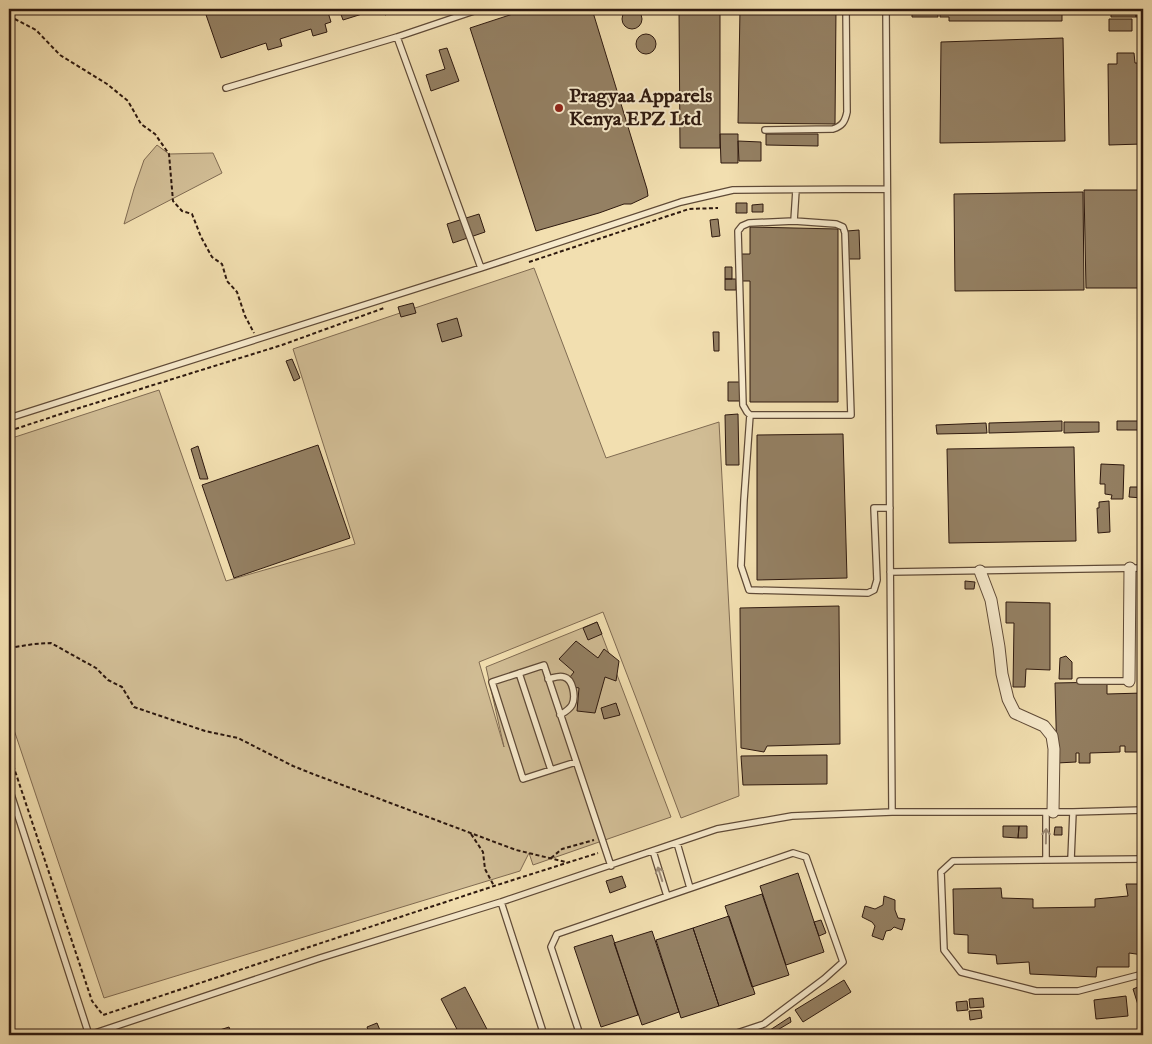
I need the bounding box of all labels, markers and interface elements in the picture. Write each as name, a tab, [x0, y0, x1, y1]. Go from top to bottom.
place label: Pragyaa Apparels Kenya EPZ Ltd	[569, 84, 712, 132]
marker: Pragyaa Apparels Kenya EPZ Ltd	[553, 102, 565, 114]
one-way arrow	[1041, 828, 1051, 844]
one-way arrow	[654, 866, 664, 882]

